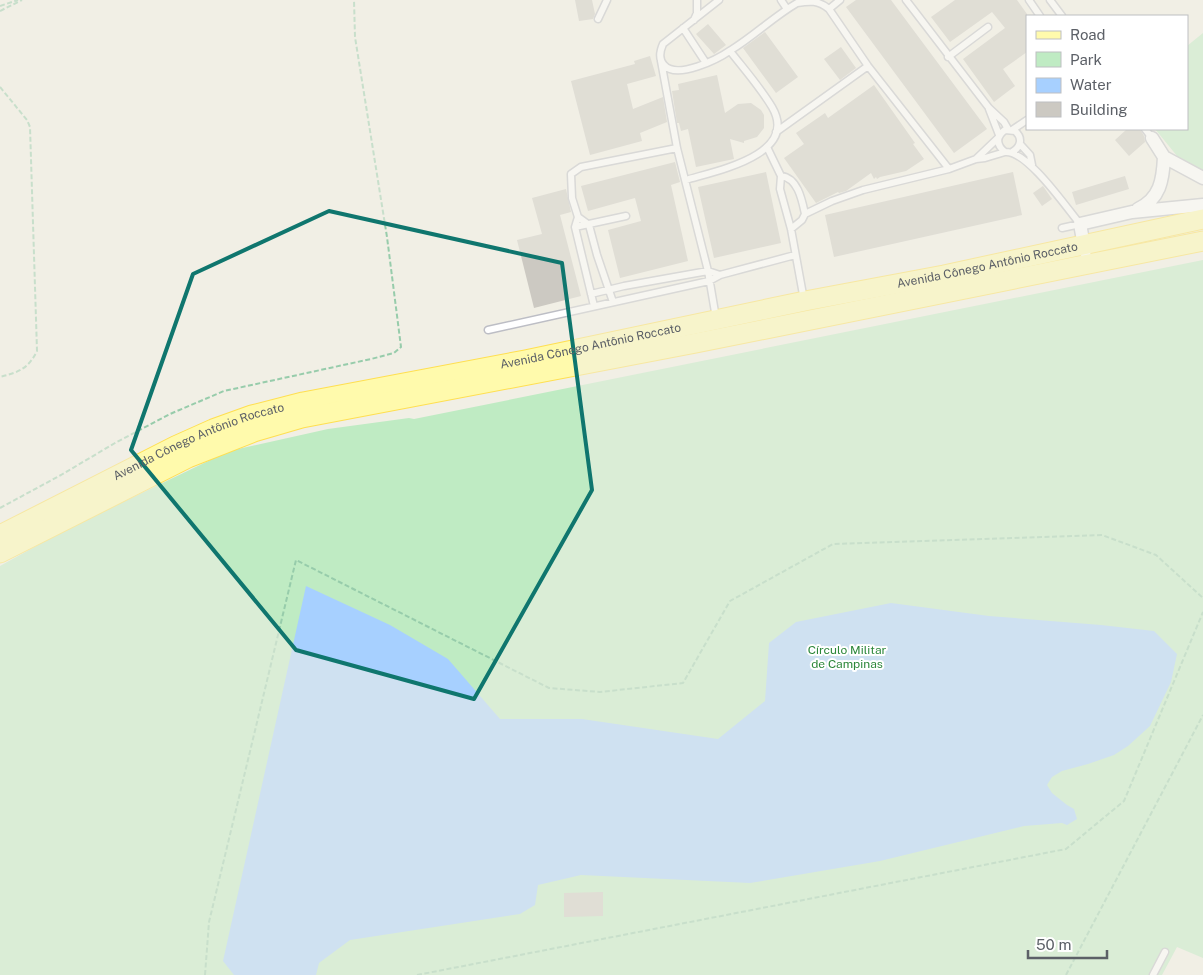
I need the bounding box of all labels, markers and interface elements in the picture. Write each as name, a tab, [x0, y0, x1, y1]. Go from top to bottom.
legend	[1026, 15, 1188, 130]
text: Road	[1070, 26, 1106, 43]
text: Park	[1070, 51, 1102, 68]
text: Water	[1070, 76, 1112, 93]
text: Building	[1070, 101, 1128, 118]
street label: Avenida Cônego Antônio Roccato	[896, 239, 1079, 291]
street label: Avenida Cônego Antônio Roccato	[499, 320, 682, 372]
street label: Avenida Cônego Antônio Roccato	[111, 400, 286, 483]
park label: Círculo Militar de Campinas	[808, 643, 887, 671]
scale bar	[1028, 928, 1107, 960]
text: 50 m	[1036, 936, 1071, 953]

